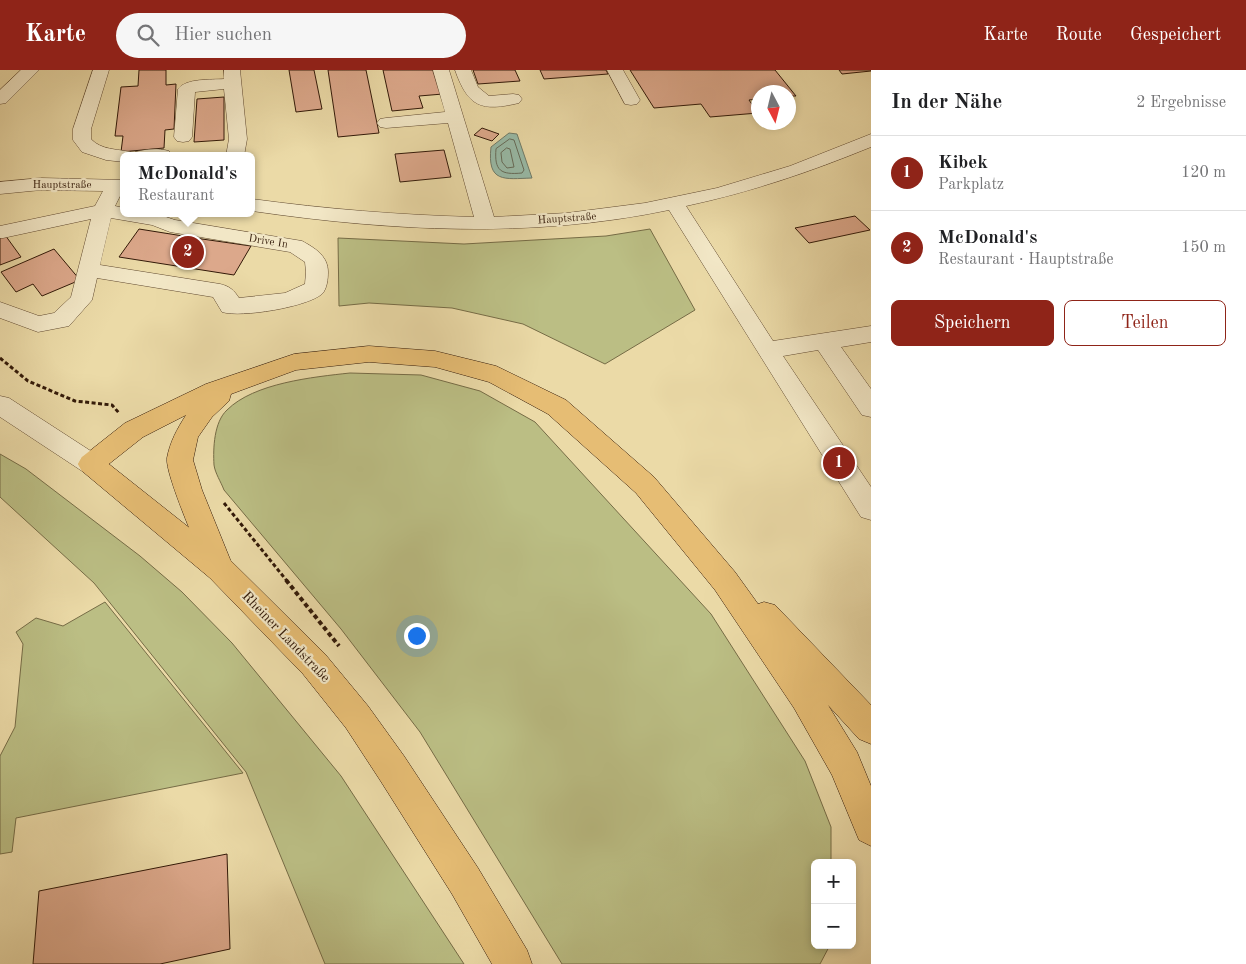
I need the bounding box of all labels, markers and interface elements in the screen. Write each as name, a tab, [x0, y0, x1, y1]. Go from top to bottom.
search box	[116, 13, 466, 58]
icon: search	[134, 21, 162, 49]
text: Karte	[25, 23, 86, 47]
text: Hier suchen	[174, 26, 272, 45]
text: Karte	[983, 26, 1028, 44]
text: Route	[1056, 26, 1102, 44]
text: Gespeichert	[1130, 26, 1221, 44]
north arrow	[751, 85, 796, 130]
text: In der Nähe	[891, 92, 1002, 113]
text: 2 Ergebnisse	[1136, 95, 1226, 111]
popup	[120, 152, 255, 217]
text: Kibek	[938, 154, 988, 173]
text: McDonald's	[138, 165, 237, 184]
text: 1	[902, 165, 912, 181]
text: 120 m	[1181, 165, 1226, 181]
text: Parkplatz	[938, 177, 1004, 193]
street label: Hauptstraße	[33, 180, 91, 191]
text: Restaurant	[138, 188, 214, 204]
street label: Hauptstraße	[537, 211, 597, 227]
text: McDonald's	[938, 229, 1037, 248]
pin: 2	[172, 233, 204, 271]
street label: Drive In	[247, 233, 289, 251]
text: 2	[902, 240, 912, 256]
text: 150 m	[1181, 240, 1226, 256]
text: Restaurant · Hauptstraße	[938, 252, 1114, 268]
button: Speichern	[891, 300, 1054, 346]
button: Teilen	[1064, 300, 1226, 346]
pin: 1	[823, 444, 855, 482]
street label: Rheiner Landstraße	[239, 589, 333, 685]
your location	[404, 623, 430, 649]
map controls	[811, 859, 856, 949]
button: +	[811, 859, 856, 904]
button: −	[811, 904, 856, 949]

